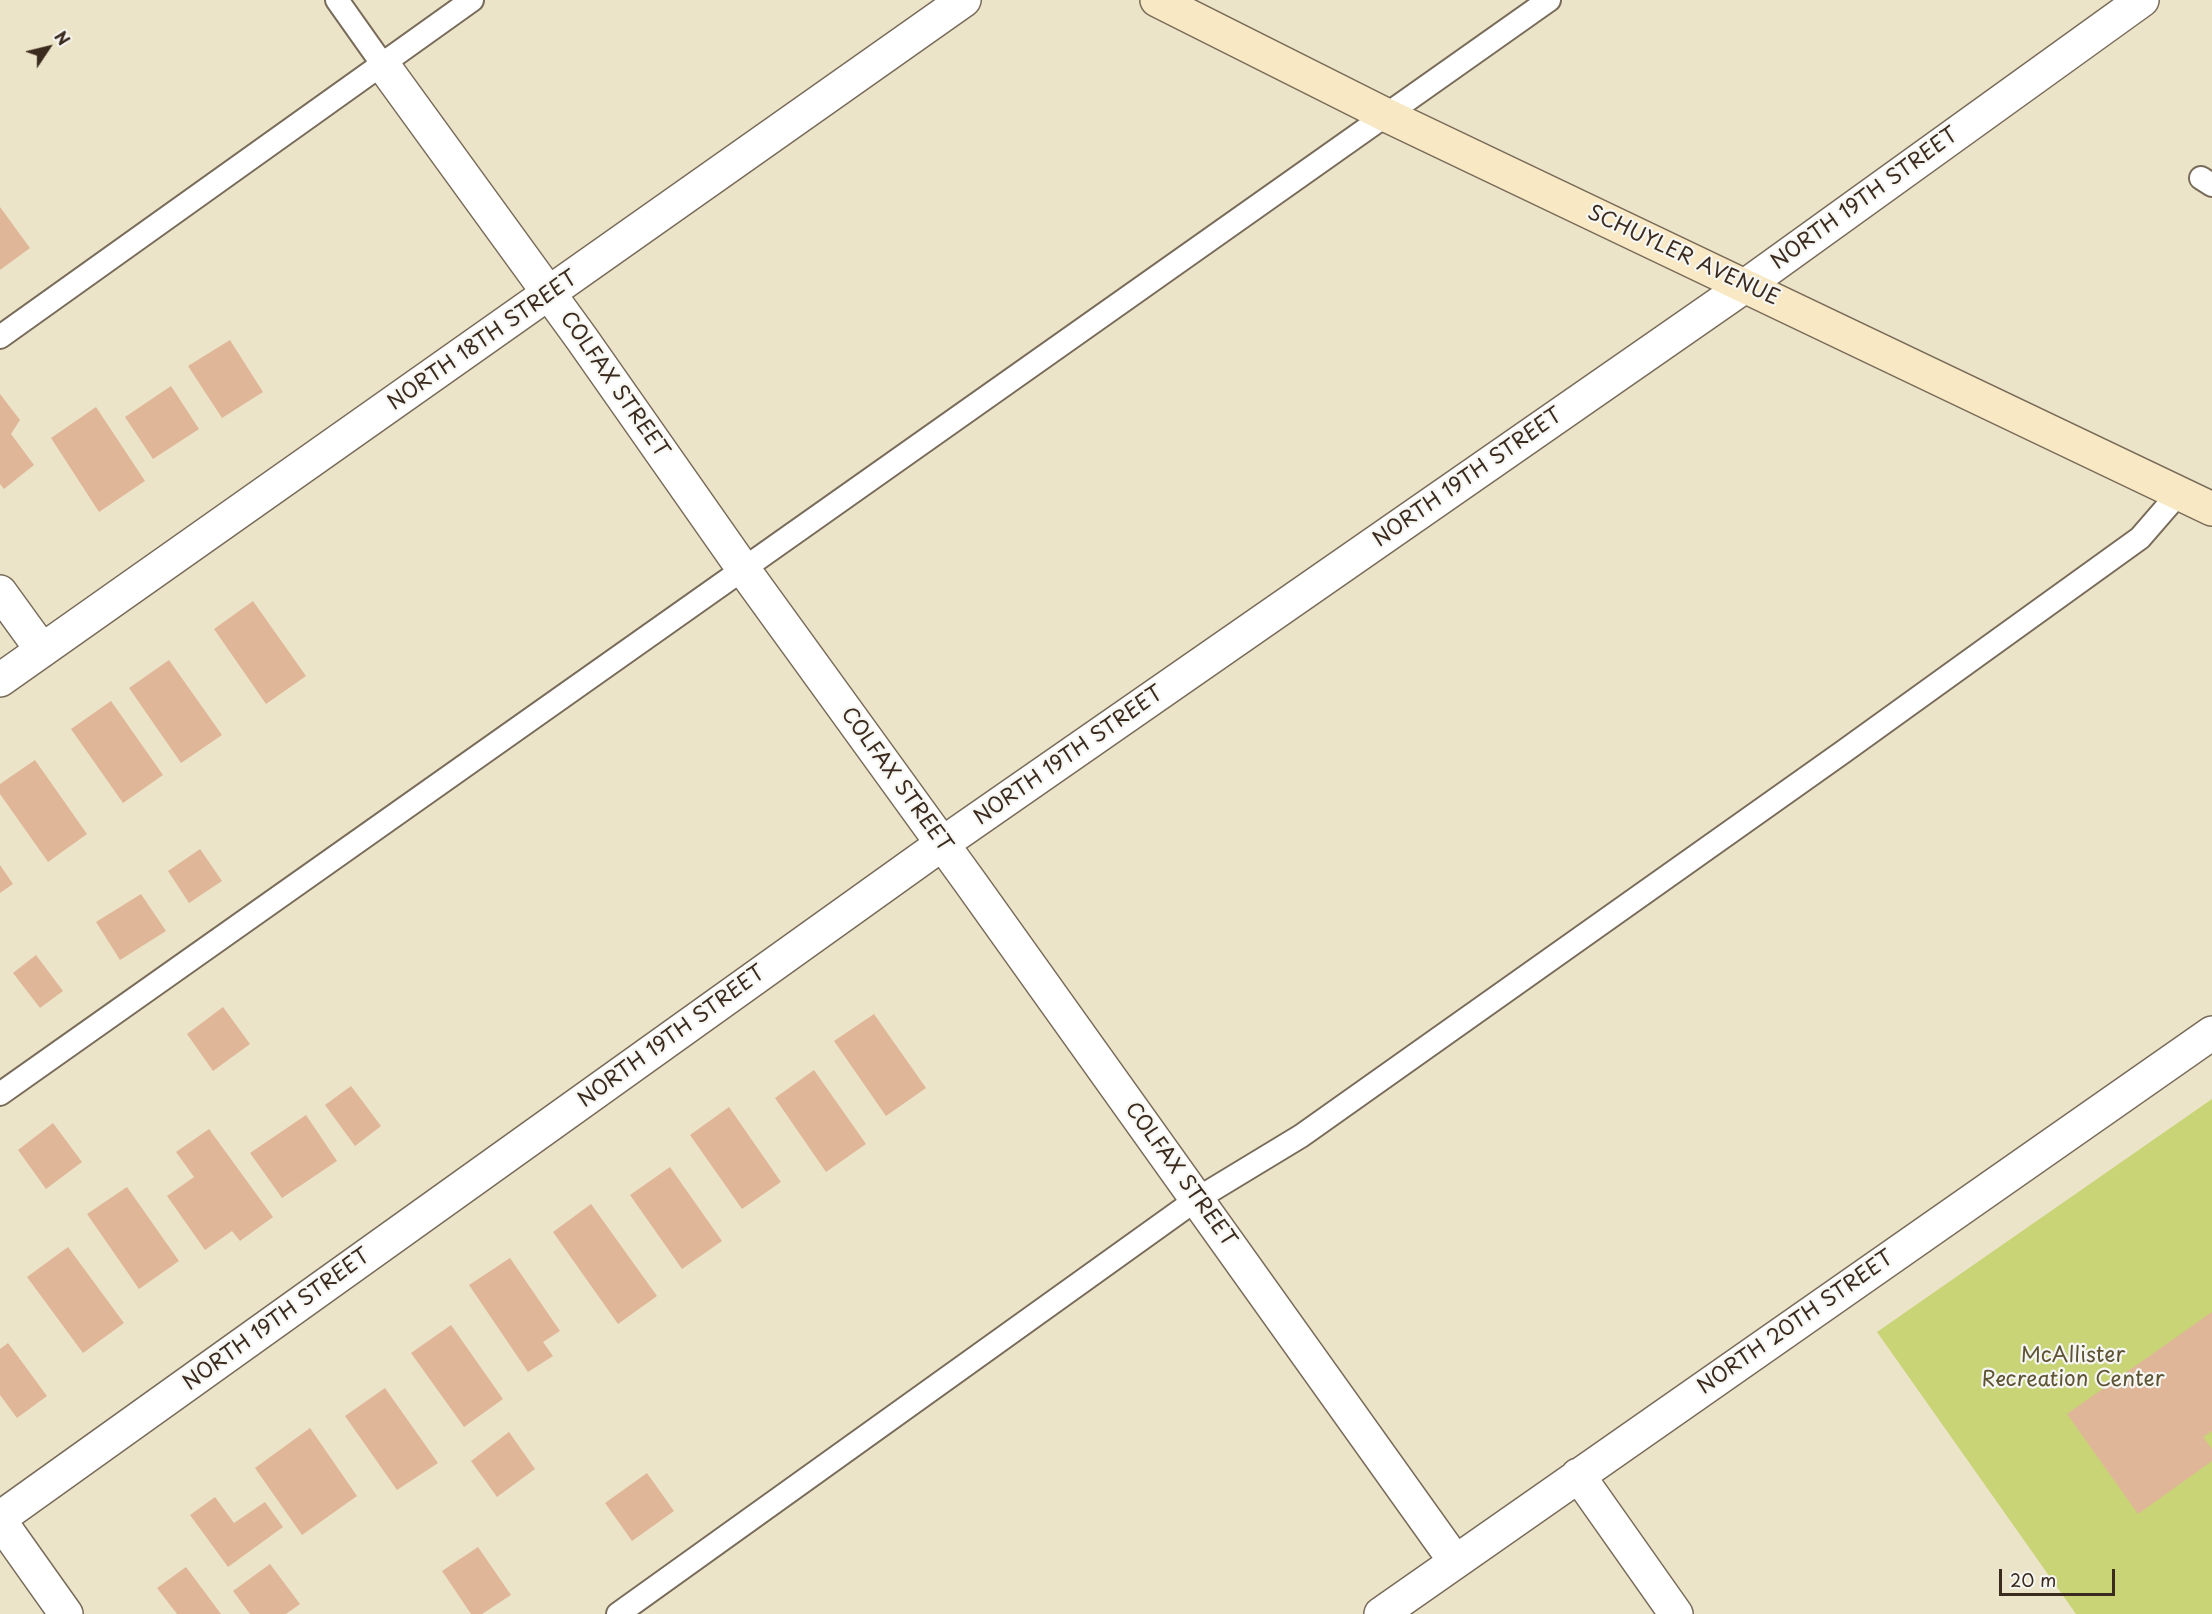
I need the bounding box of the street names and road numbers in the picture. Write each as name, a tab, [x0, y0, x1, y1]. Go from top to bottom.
street label: NORTH 19TH STREET	[1767, 123, 1963, 275]
street label: SCHUYLER AVENUE	[1583, 200, 1783, 312]
street label: NORTH 18TH STREET	[383, 266, 583, 416]
street label: COLFAX STREET	[554, 307, 674, 463]
street label: NORTH 19TH STREET	[1369, 403, 1567, 553]
street label: NORTH 19TH STREET	[970, 681, 1168, 831]
street label: COLFAX STREET	[835, 703, 957, 857]
street label: NORTH 19TH STREET	[574, 961, 770, 1113]
street label: COLFAX STREET	[1119, 1098, 1241, 1252]
street label: NORTH 19TH STREET	[179, 1244, 375, 1396]
street label: NORTH 20TH STREET	[1693, 1246, 1899, 1400]

